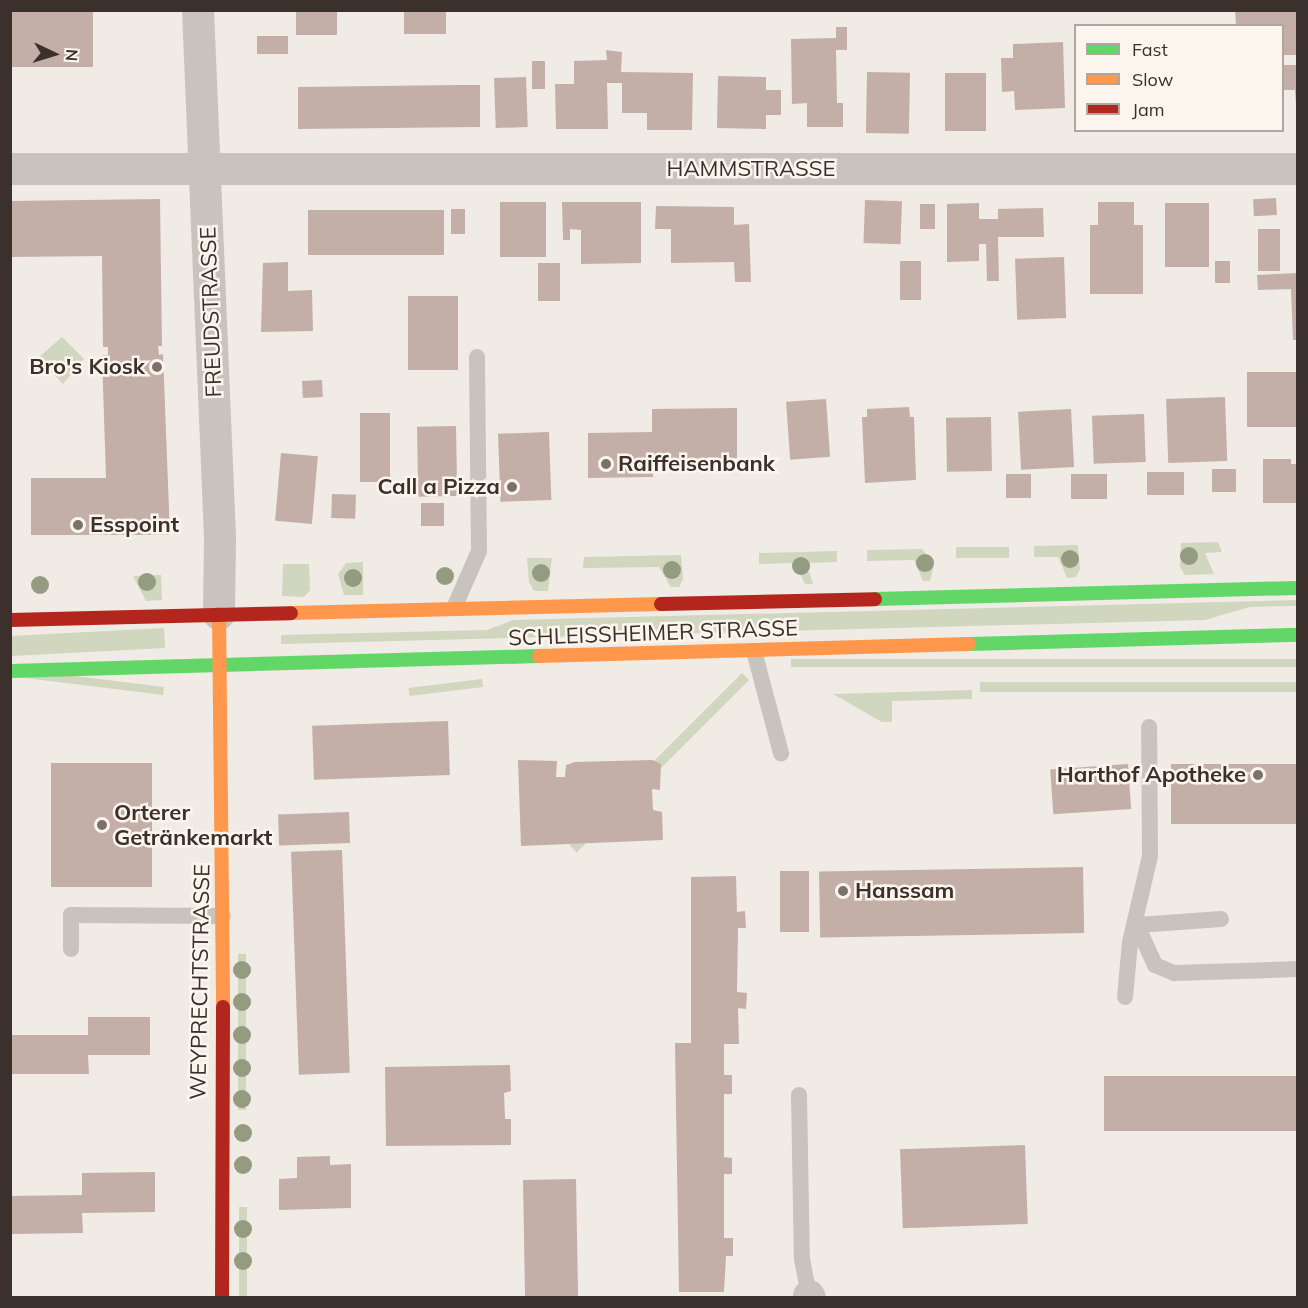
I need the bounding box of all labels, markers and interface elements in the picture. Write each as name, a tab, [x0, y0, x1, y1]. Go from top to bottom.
north arrow	[24, 24, 84, 84]
legend	[1074, 24, 1284, 132]
text: Fast	[1132, 38, 1168, 61]
text: N	[62, 49, 82, 62]
text: Slow	[1132, 68, 1173, 91]
text: Jam	[1132, 98, 1165, 121]
street label: HAMMSTRASSE	[667, 156, 835, 182]
street label: FREUDSTRASSE	[195, 226, 227, 398]
place label: Bro's Kiosk	[29, 354, 145, 380]
marker: Bro's Kiosk	[150, 360, 164, 374]
place label: Raiffeisenbank	[618, 451, 775, 477]
marker: Raiffeisenbank	[599, 457, 613, 471]
place label: Call a Pizza	[377, 474, 500, 500]
marker: Call a Pizza	[505, 480, 519, 494]
place label: Esspoint	[90, 512, 179, 538]
marker: Esspoint	[71, 518, 85, 532]
street label: SCHLEISSHEIMER STRASSE	[508, 615, 798, 651]
place label: Harthof Apotheke	[1057, 762, 1246, 788]
marker: Harthof Apotheke	[1251, 768, 1265, 782]
place label: Orterer Getränkemarkt	[114, 799, 272, 850]
marker: Orterer Getränkemarkt	[95, 818, 109, 832]
street label: WEYPRECHTSTRASSE	[185, 864, 215, 1100]
place label: Hanssam	[855, 878, 954, 904]
marker: Hanssam	[836, 884, 850, 898]

